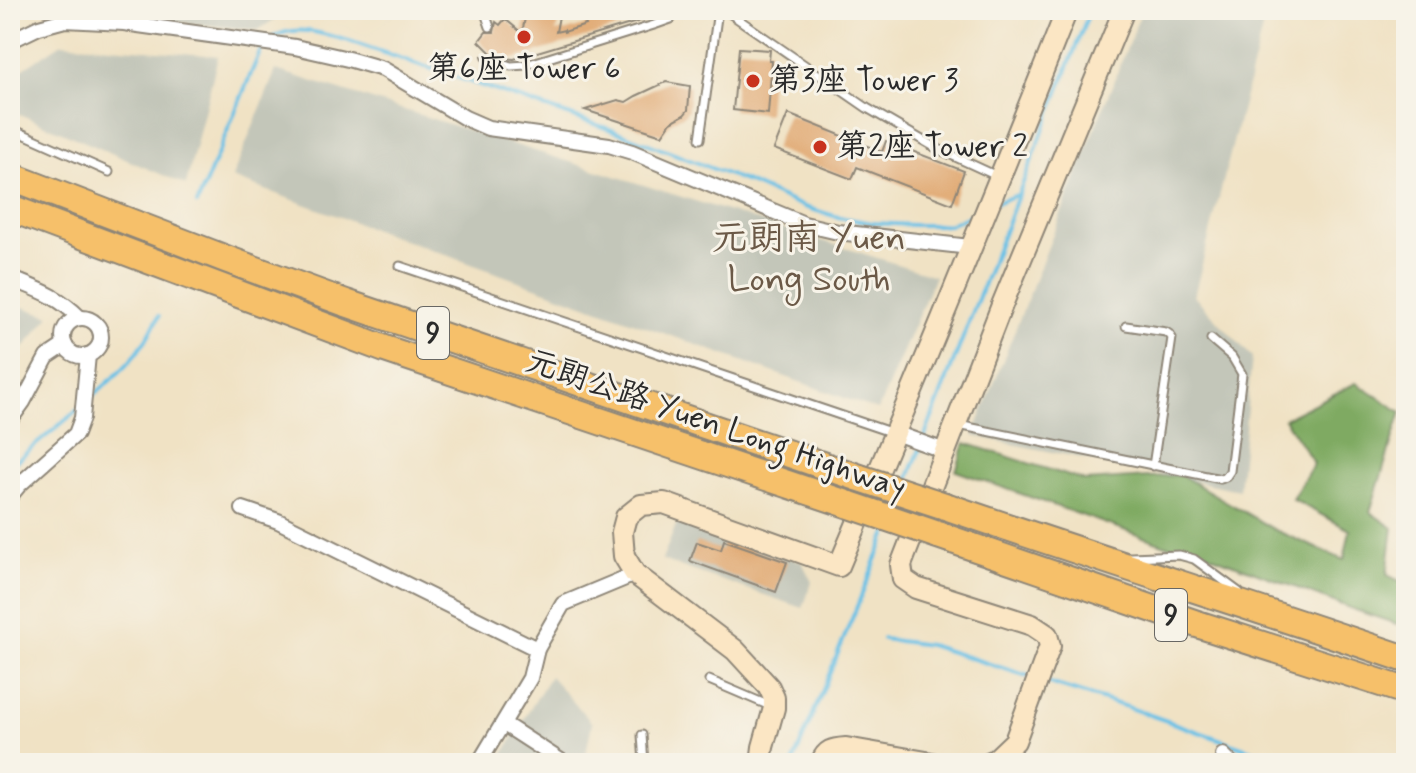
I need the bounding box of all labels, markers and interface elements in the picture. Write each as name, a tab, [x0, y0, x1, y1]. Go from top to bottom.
marker: 第6座 Tower 6	[515, 28, 533, 46]
place label: 第6座 Tower 6	[427, 48, 621, 90]
place label: 第3座 Tower 3	[769, 60, 958, 102]
marker: 第3座 Tower 3	[744, 72, 762, 90]
place label: 第2座 Tower 2	[836, 126, 1028, 168]
marker: 第2座 Tower 2	[811, 138, 829, 156]
district label: 元朗南 Yuen Long South	[712, 216, 906, 306]
road number: 9	[417, 307, 449, 359]
street label: 元朗公路 Yuen Long Highway	[520, 340, 911, 513]
road number: 9	[1155, 589, 1187, 641]

